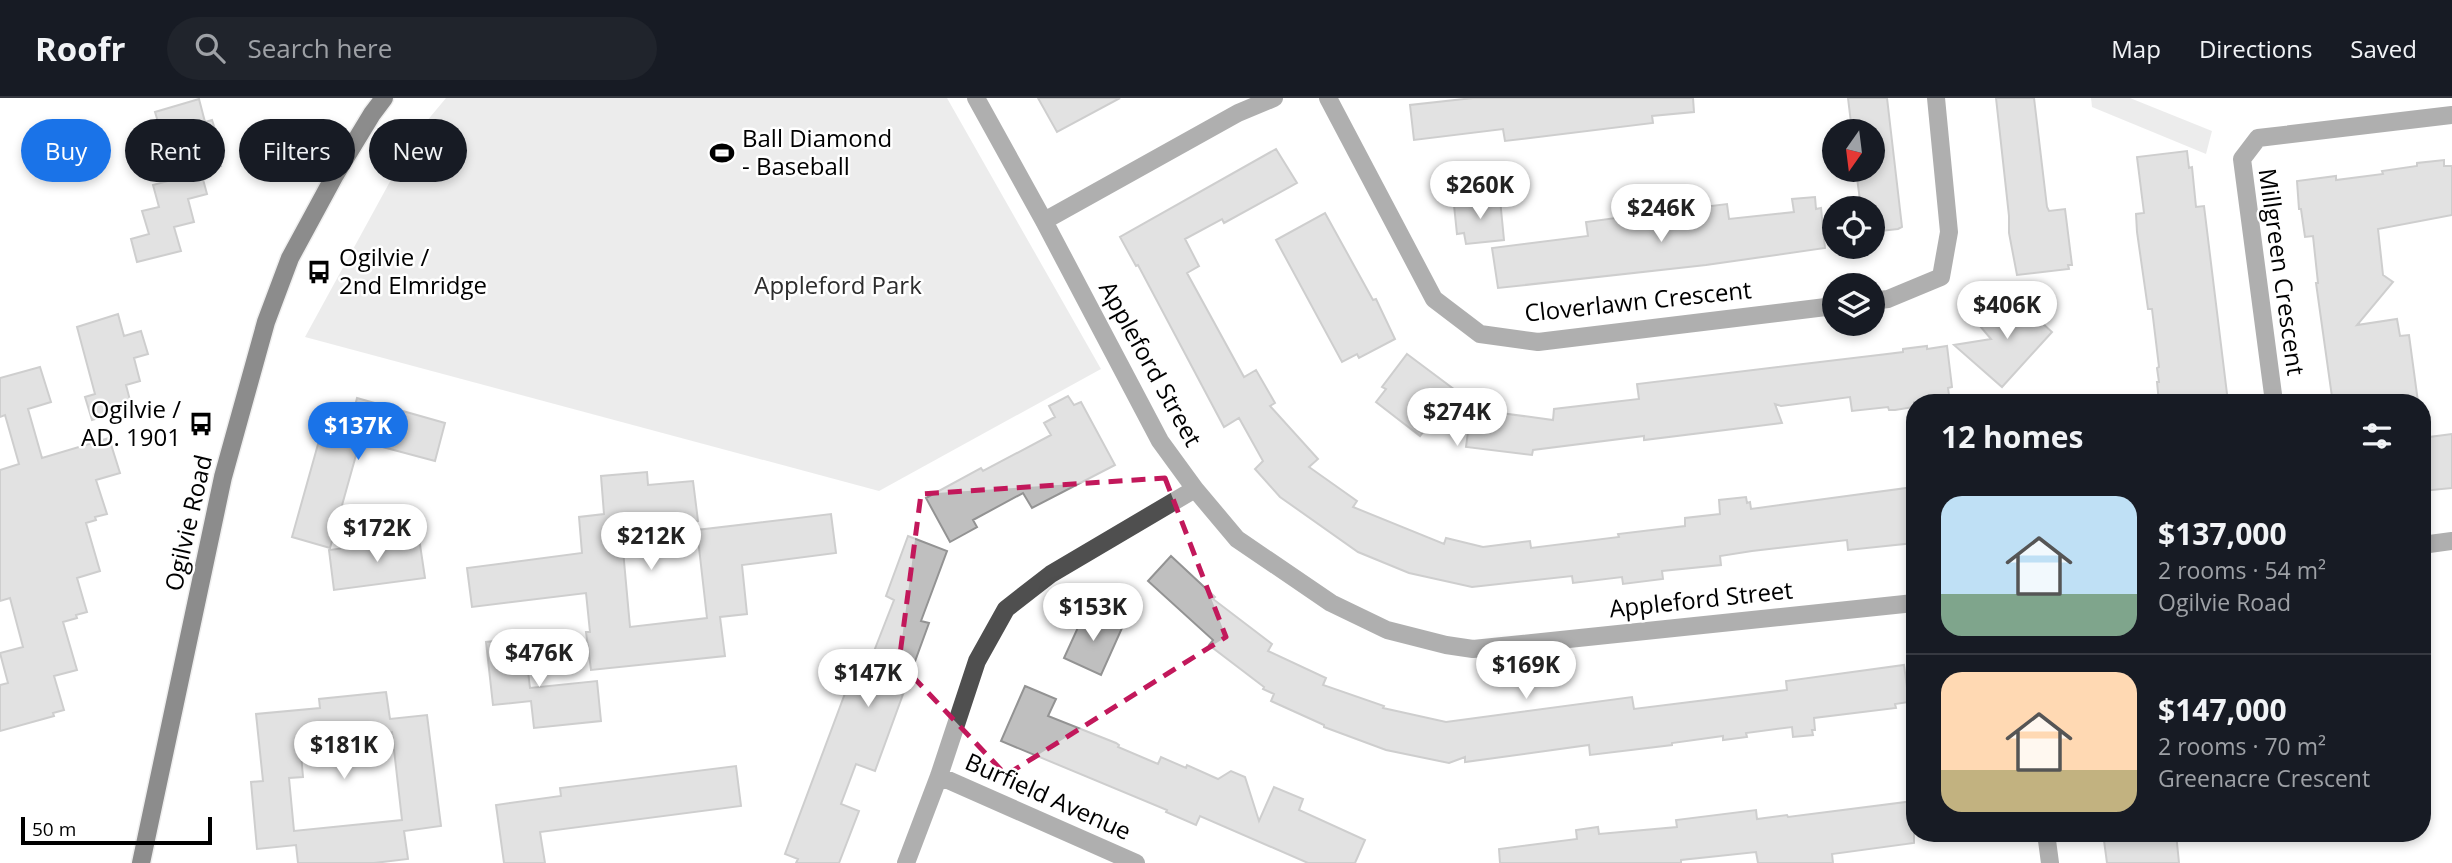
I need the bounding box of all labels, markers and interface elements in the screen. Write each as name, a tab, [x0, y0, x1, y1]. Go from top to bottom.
search box	[167, 17, 657, 80]
text: Roofr	[35, 26, 125, 71]
icon: search	[191, 29, 229, 67]
text: Search here	[247, 30, 392, 66]
text: Map	[2111, 32, 2161, 65]
text: Directions	[2199, 32, 2312, 65]
text: Saved	[2350, 32, 2417, 65]
chip: Buy	[21, 119, 111, 182]
chip: Rent	[125, 119, 225, 182]
chip: Filters	[239, 119, 355, 182]
chip: New	[369, 119, 467, 182]
north arrow	[1822, 119, 1885, 182]
map controls	[1822, 119, 1885, 336]
place label: Ball Diamond - Baseball	[742, 121, 892, 182]
sports icon: Ball Diamond - Baseball	[708, 139, 736, 167]
pin: $260K	[1431, 162, 1529, 221]
street label: Millgreen Crescent	[2252, 166, 2313, 377]
text: $260K	[1446, 168, 1514, 200]
pin: $246K	[1612, 184, 1710, 244]
text: $246K	[1627, 191, 1695, 223]
button: locate	[1822, 196, 1885, 259]
place label: Ogilvie / 2nd Elmridge	[339, 240, 487, 301]
bus stop icon: Ogilvie / 2nd Elmridge	[305, 258, 333, 286]
park label: Appleford Park	[754, 268, 922, 301]
street label: Cloverlawn Crescent	[1523, 272, 1753, 329]
button: layers	[1822, 273, 1885, 336]
street label: Appleford Street	[1092, 275, 1210, 452]
pin: $406K	[1958, 282, 2056, 341]
text: $406K	[1973, 288, 2041, 320]
pin: $274K	[1408, 388, 1506, 448]
place label: Ogilvie / AD. 1901	[81, 392, 181, 453]
text: $274K	[1423, 395, 1491, 427]
pin: $137K	[309, 402, 407, 462]
text: $137K	[324, 409, 392, 441]
bus stop icon: Ogilvie / AD. 1901	[187, 410, 215, 438]
text: 12 homes	[1941, 416, 2084, 457]
icon: filters	[2358, 417, 2396, 455]
street label: Ogilvie Road	[156, 451, 219, 594]
pin: $172K	[328, 504, 426, 564]
text: $172K	[343, 511, 411, 543]
pin: $212K	[602, 512, 700, 572]
text: $137,000	[2158, 513, 2287, 554]
text: $212K	[617, 519, 685, 551]
icon: home	[1997, 524, 2081, 608]
text: 2 rooms · 54 m²	[2158, 554, 2326, 586]
street label: Appleford Street	[1607, 572, 1794, 625]
pin: $153K	[1044, 584, 1142, 643]
text: Ogilvie Road	[2158, 586, 2291, 618]
text: $153K	[1059, 590, 1127, 622]
pin: $476K	[490, 630, 588, 689]
text: $476K	[505, 636, 573, 668]
pin: $169K	[1477, 642, 1575, 701]
text: $169K	[1492, 648, 1560, 680]
pin: $147K	[819, 650, 917, 709]
text: $147K	[834, 656, 902, 688]
text: $147,000	[2158, 689, 2287, 730]
icon: home	[1997, 700, 2081, 784]
pin: $181K	[295, 722, 393, 781]
text: $181K	[310, 728, 378, 760]
text: 2 rooms · 70 m²	[2158, 730, 2326, 762]
street label: Burfield Avenue	[961, 744, 1137, 847]
text: Greenacre Crescent	[2158, 762, 2370, 794]
scale bar	[21, 814, 212, 846]
text: 50 m	[32, 816, 76, 842]

